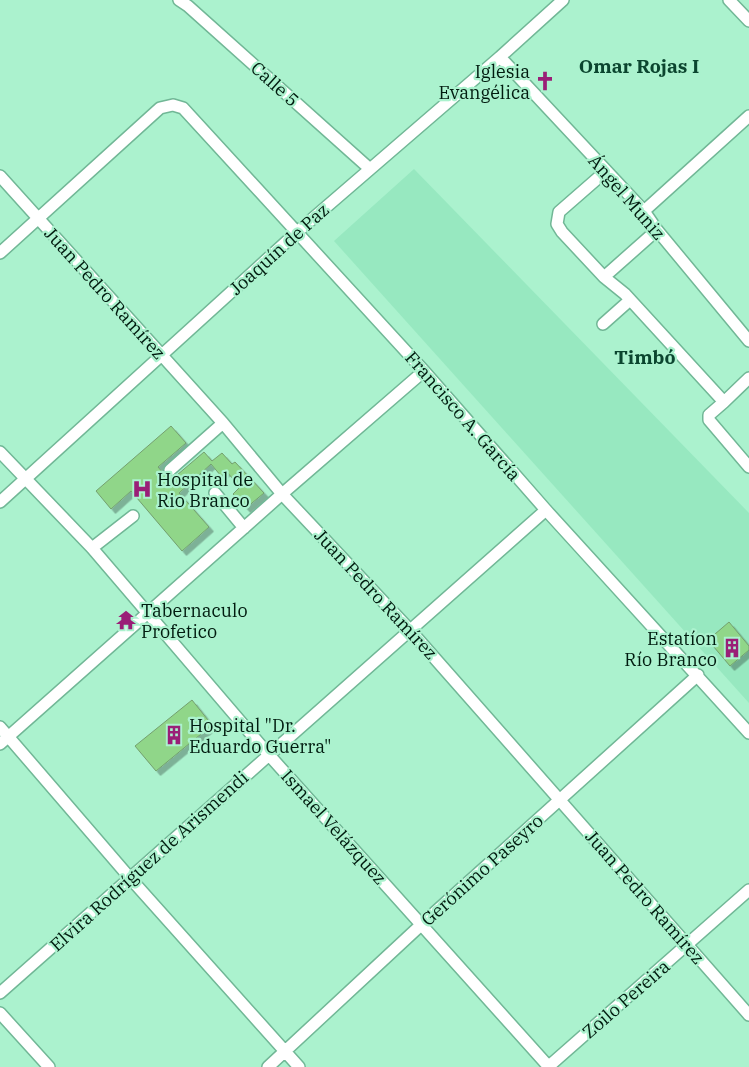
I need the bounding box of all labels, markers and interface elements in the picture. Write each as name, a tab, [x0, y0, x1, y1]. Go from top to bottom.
district label: Omar Rojas I	[579, 54, 699, 78]
street label: Calle 5	[246, 56, 304, 112]
place label: Iglesia Evangélica	[438, 60, 530, 104]
church icon: Iglesia Evangélica	[534, 70, 556, 92]
street label: Ángel Muniz	[584, 149, 670, 245]
street label: Joaquín de Paz	[224, 198, 334, 300]
street label: Juan Pedro Ramírez	[40, 222, 170, 364]
district label: Timbó	[614, 345, 676, 369]
street label: Francisco A. García	[400, 346, 526, 486]
place label: Hospital de Rio Branco	[157, 468, 253, 512]
hospital icon: Hospital de Rio Branco	[131, 478, 153, 500]
street label: Juan Pedro Ramírez	[310, 524, 442, 664]
place label: Tabernaculo Profetico	[141, 599, 248, 643]
temple icon: Tabernaculo Profetico	[115, 609, 137, 631]
place label: Estatíon Río Branco	[624, 627, 717, 671]
building icon: Estatíon Río Branco	[721, 637, 743, 659]
place label: Hospital "Dr. Eduardo Guerra"	[189, 714, 332, 758]
building icon: Hospital "Dr. Eduardo Guerra"	[163, 724, 185, 746]
street label: Ismael Velázquez	[276, 765, 392, 889]
street label: Elvira Rodríguez de Arismendi	[45, 766, 253, 956]
street label: Gerónimo Paseyro	[416, 809, 548, 931]
street label: Juan Pedro Ramírez	[580, 825, 710, 969]
street label: Zoilo Pereira	[577, 955, 675, 1043]

